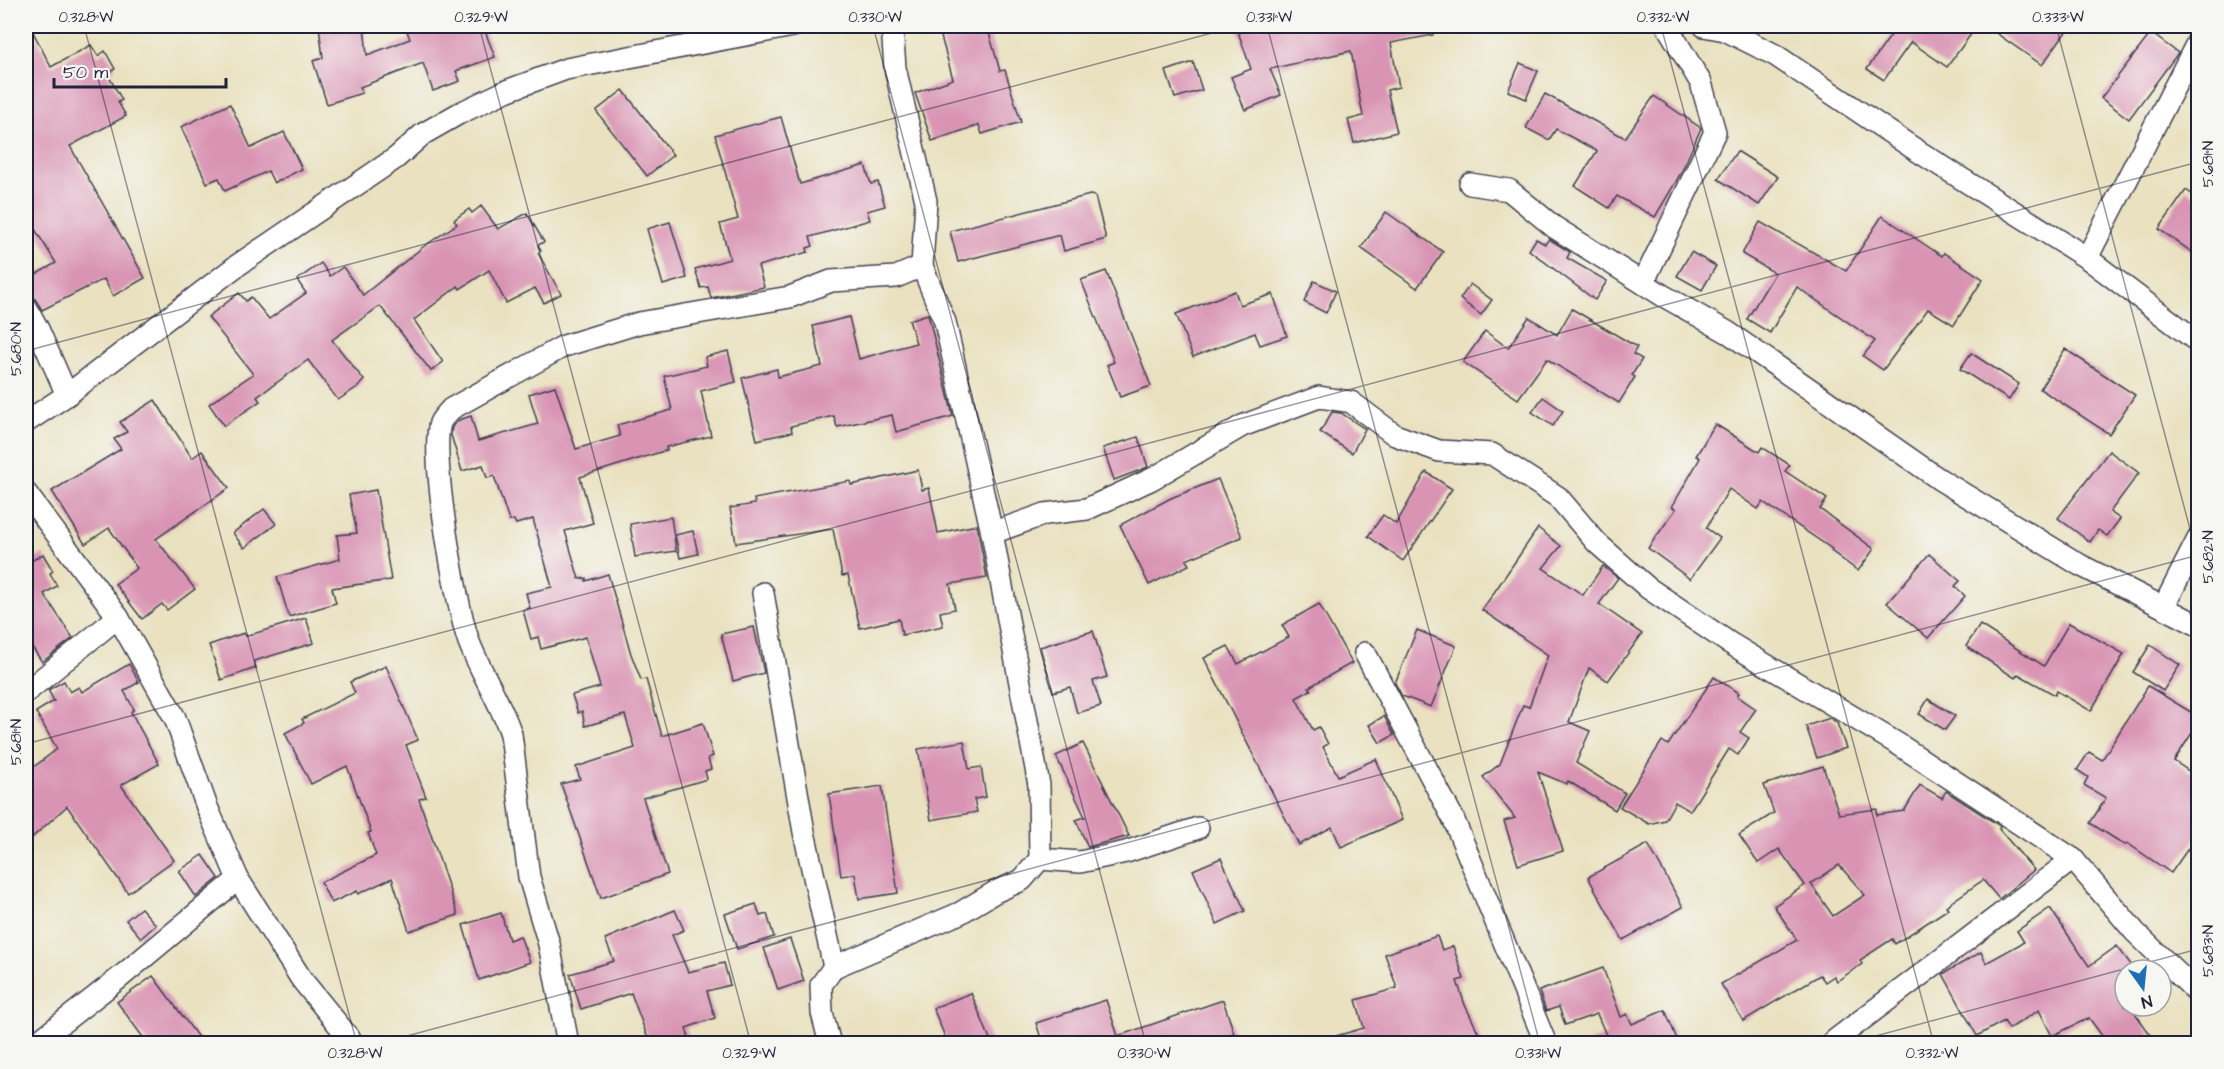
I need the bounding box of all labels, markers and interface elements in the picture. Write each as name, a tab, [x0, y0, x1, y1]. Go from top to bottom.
text: 0.328°W	[59, 7, 113, 28]
text: 0.329°W	[454, 7, 508, 28]
text: 0.330°W	[848, 7, 902, 28]
text: 0.331°W	[1246, 7, 1292, 28]
text: 0.332°W	[1637, 7, 1689, 28]
text: 0.333°W	[2032, 7, 2084, 28]
scale bar	[54, 51, 226, 89]
text: 50 m	[63, 60, 108, 85]
text: 5.681°N	[2198, 141, 2219, 187]
text: 5.680°N	[6, 322, 27, 376]
text: 5.682°N	[2198, 530, 2219, 584]
text: 5.681°N	[6, 719, 27, 765]
text: 5.683°N	[2198, 925, 2219, 977]
north arrow	[2113, 958, 2173, 1018]
text: N	[2139, 990, 2154, 1013]
text: 0.328°W	[328, 1043, 382, 1064]
text: 0.329°W	[722, 1043, 776, 1064]
text: 0.330°W	[1117, 1043, 1171, 1064]
text: 0.331°W	[1515, 1043, 1561, 1064]
text: 0.332°W	[1906, 1043, 1958, 1064]

